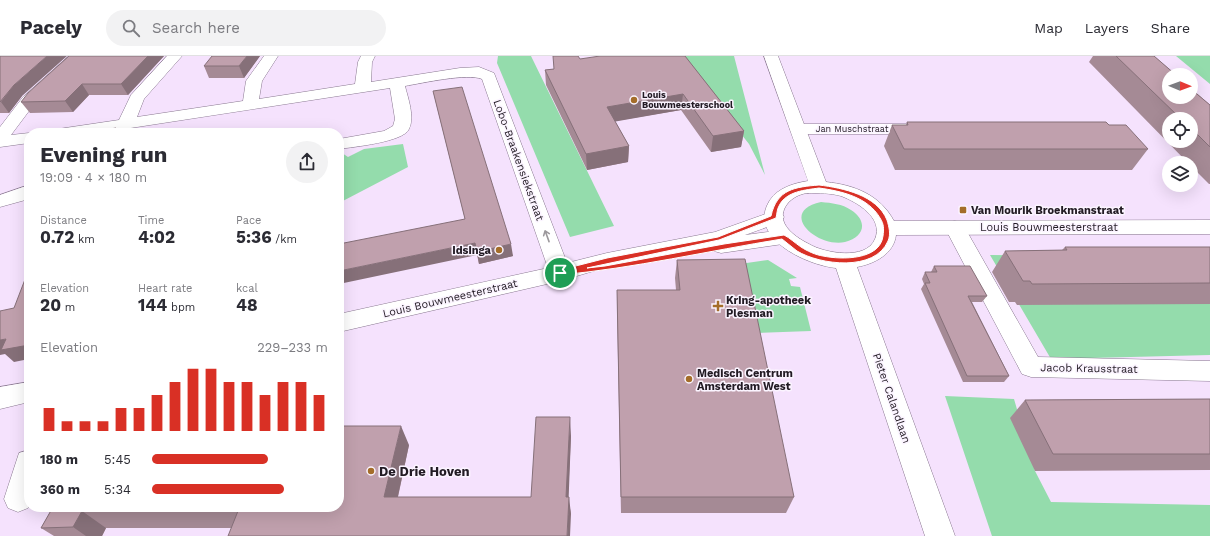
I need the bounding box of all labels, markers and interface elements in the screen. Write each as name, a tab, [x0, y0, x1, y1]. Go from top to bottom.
search box	[106, 10, 386, 46]
text: Pacely	[20, 16, 82, 39]
icon: search	[120, 17, 142, 39]
text: Search here	[152, 19, 240, 37]
text: Map	[1034, 20, 1063, 36]
text: Layers	[1085, 20, 1129, 36]
text: Share	[1151, 20, 1190, 36]
north arrow	[1162, 68, 1198, 104]
map controls	[1162, 68, 1198, 192]
place label: Louis Bouwmeesterschool	[642, 90, 733, 110]
marker: Louis Bouwmeesterschool	[629, 95, 639, 105]
street label: Lobo-Braakensiekstraat	[491, 98, 547, 223]
button: locate	[1162, 112, 1198, 148]
street label: Jan Muschstraat	[815, 124, 889, 134]
button: share	[286, 141, 328, 183]
text: Evening run	[40, 142, 168, 167]
button: layers	[1162, 156, 1198, 192]
text: 19:09 · 4 × 180 m	[40, 170, 147, 185]
place label: Van Mourik Broekmanstraat	[971, 204, 1124, 217]
marker: Van Mourik Broekmanstraat	[958, 205, 968, 215]
text: Distance	[40, 214, 87, 227]
text: Time	[138, 214, 164, 227]
text: Pace	[236, 214, 261, 227]
street label: Louis Bouwmeesterstraat	[980, 221, 1118, 234]
text: 0.72	[40, 227, 74, 247]
text: 4:02	[138, 227, 175, 247]
text: 5:36	[236, 227, 272, 247]
one-way arrow	[543, 230, 550, 243]
text: km	[74, 233, 95, 246]
text: /km	[272, 233, 297, 246]
place label: Idsinga	[452, 244, 492, 257]
marker: Idsinga	[494, 245, 504, 255]
pin	[543, 256, 577, 290]
icon: arrive	[549, 262, 571, 284]
street label: Louis Bouwmeesterstraat	[382, 277, 519, 320]
text: Elevation	[40, 282, 89, 295]
text: Heart rate	[138, 282, 192, 295]
text: kcal	[236, 282, 258, 295]
place label: Kring-apotheek Plesman	[726, 294, 811, 320]
text: 20	[40, 295, 61, 315]
text: 144	[138, 295, 167, 315]
text: 48	[236, 295, 258, 315]
text: m	[61, 301, 75, 314]
text: bpm	[167, 301, 195, 314]
marker: Kring-apotheek Plesman	[713, 301, 723, 311]
text: Elevation	[40, 340, 98, 355]
text: 229–233 m	[257, 340, 328, 355]
street label: Pieter Calandlaan	[870, 351, 913, 445]
street label: Jacob Krausstraat	[1040, 361, 1138, 376]
place label: Medisch Centrum Amsterdam West	[697, 367, 793, 393]
marker: Medisch Centrum Amsterdam West	[684, 374, 694, 384]
text: 180 m	[40, 452, 78, 467]
text: 5:45	[104, 452, 131, 467]
place label: De Drie Hoven	[379, 464, 470, 479]
marker: De Drie Hoven	[366, 466, 376, 476]
text: 360 m	[40, 482, 80, 497]
text: 5:34	[104, 482, 131, 497]

